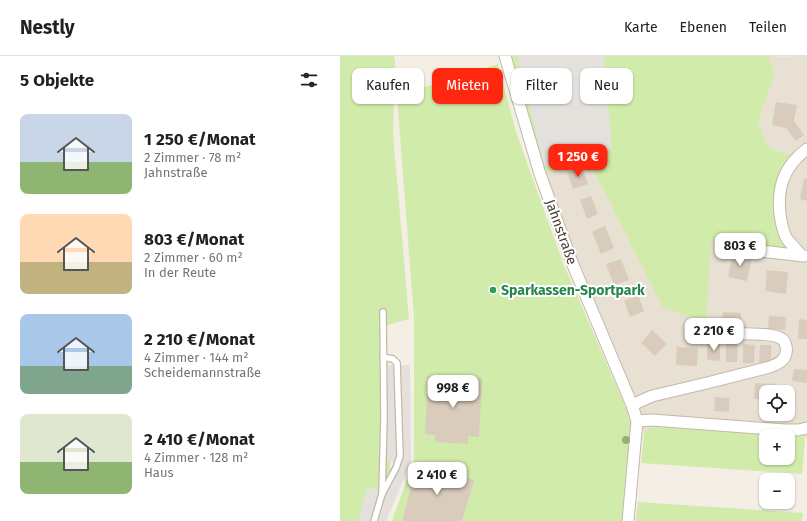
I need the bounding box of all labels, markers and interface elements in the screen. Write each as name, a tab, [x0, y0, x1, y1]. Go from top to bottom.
text: Nestly	[20, 16, 75, 39]
text: Karte	[624, 19, 658, 36]
text: Ebenen	[680, 19, 727, 36]
text: Teilen	[749, 19, 787, 36]
chip: Kaufen	[352, 68, 424, 104]
chip: Mieten	[432, 68, 503, 104]
chip: Filter	[511, 68, 572, 104]
chip: Neu	[580, 68, 633, 104]
icon: filters	[298, 69, 320, 91]
text: 5 Objekte	[20, 70, 94, 91]
text: 1 250 €/Monat	[144, 129, 256, 150]
icon: home	[52, 130, 100, 178]
pin: 1 250 €	[541, 144, 615, 178]
text: 1 250 €	[557, 149, 599, 164]
text: 2 Zimmer · 78 m²	[144, 150, 241, 165]
text: Jahnstraße	[144, 165, 207, 180]
street label: Jahnstraße	[541, 197, 581, 267]
text: 803 €/Monat	[144, 229, 244, 250]
icon: home	[52, 230, 100, 278]
pin: 803 €	[712, 233, 768, 267]
text: 803 €	[724, 238, 756, 253]
text: 2 Zimmer · 60 m²	[144, 250, 243, 265]
text: In der Reute	[144, 265, 216, 280]
place label: Sparkassen-Sportpark	[501, 282, 645, 299]
marker: Sparkassen-Sportpark	[488, 285, 498, 295]
pin: 2 210 €	[677, 318, 751, 352]
text: 2 210 €	[694, 323, 734, 338]
text: 2 210 €/Monat	[144, 329, 255, 350]
icon: home	[52, 330, 100, 378]
text: 4 Zimmer · 144 m²	[144, 350, 248, 365]
text: Scheidemannstraße	[144, 365, 261, 380]
pin: 998 €	[425, 375, 481, 409]
text: 998 €	[437, 380, 469, 395]
map controls	[759, 385, 795, 509]
button: locate	[759, 385, 795, 421]
text: 2 410 €/Monat	[144, 429, 255, 450]
button: +	[759, 429, 795, 465]
icon: home	[52, 430, 100, 478]
text: 4 Zimmer · 128 m²	[144, 450, 248, 465]
pin: 2 410 €	[400, 462, 474, 496]
text: Haus	[144, 465, 174, 480]
text: 2 410 €	[417, 467, 457, 482]
button: −	[759, 473, 795, 509]

